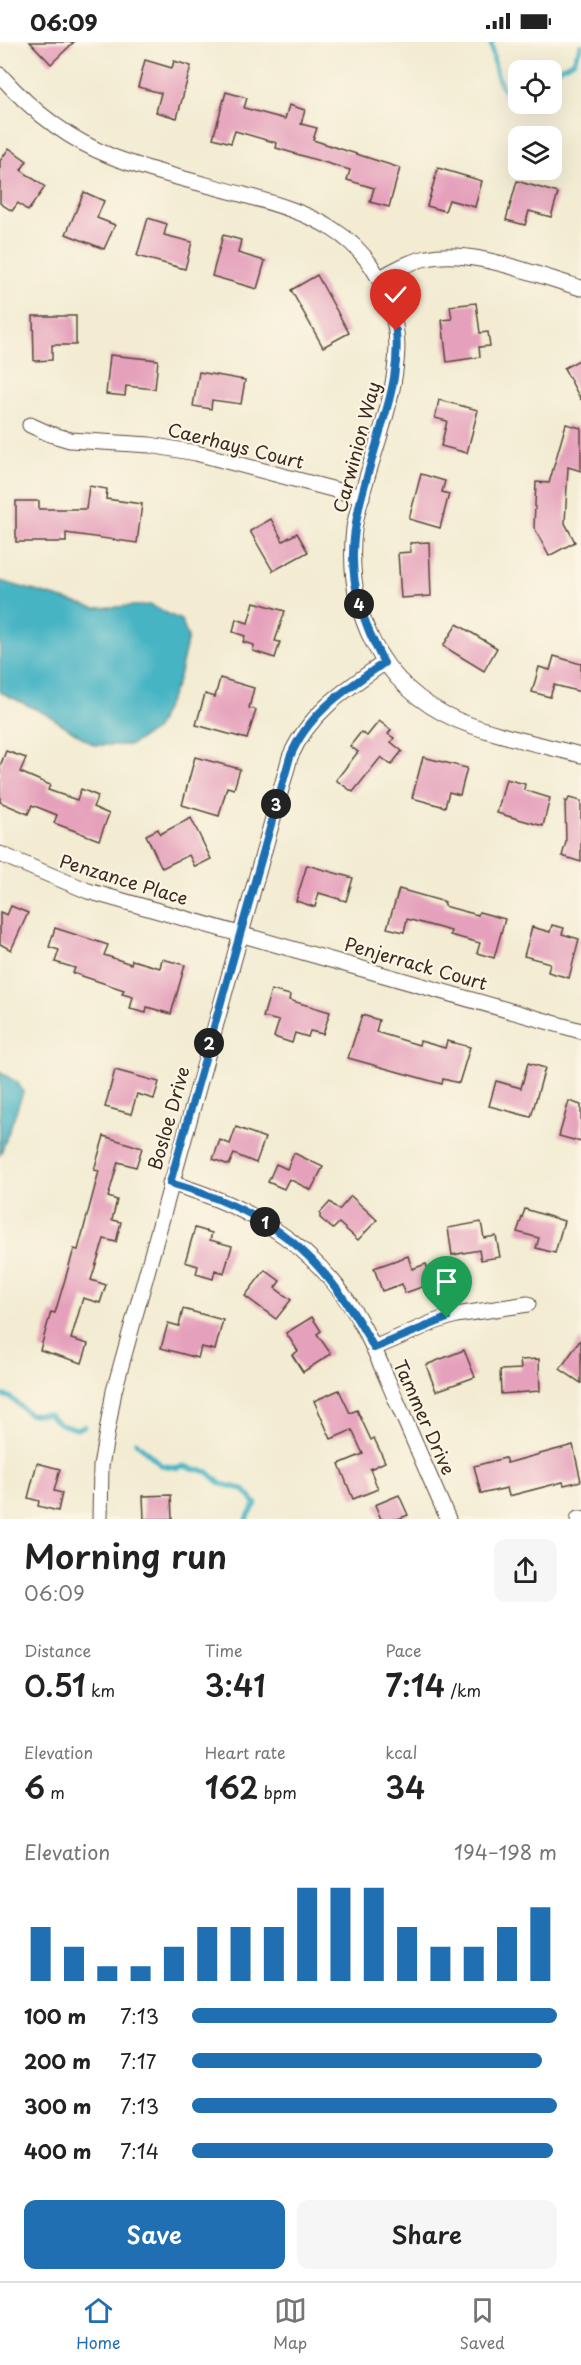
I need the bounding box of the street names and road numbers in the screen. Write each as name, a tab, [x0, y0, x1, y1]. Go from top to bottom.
street label: Carwinion Way	[326, 378, 386, 516]
street label: Caerhays Court	[165, 415, 307, 475]
street label: Penzance Place	[56, 847, 192, 911]
street label: Penjerrack Court	[341, 930, 491, 996]
street label: Bosloe Drive	[140, 1063, 196, 1173]
street label: Tammer Drive	[388, 1355, 462, 1479]

